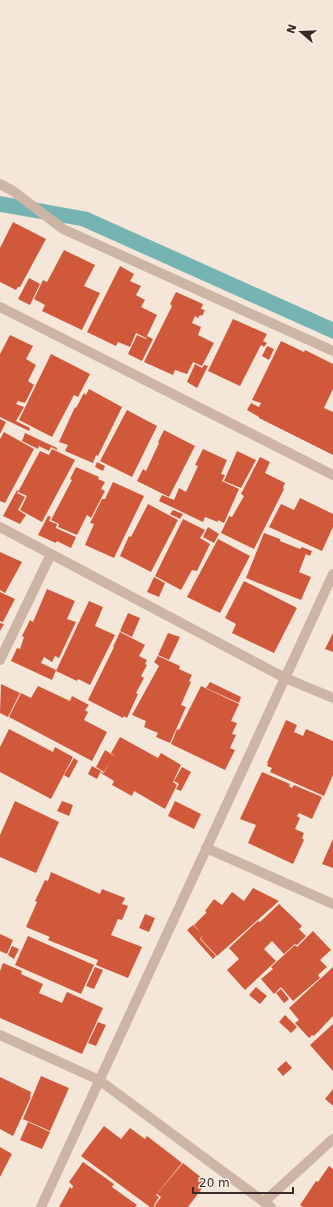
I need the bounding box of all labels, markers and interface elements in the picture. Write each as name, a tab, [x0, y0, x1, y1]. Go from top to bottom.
north arrow	[281, 12, 321, 52]
text: N	[284, 22, 300, 35]
scale bar	[193, 1169, 293, 1195]
text: 20 m	[199, 1176, 230, 1190]

